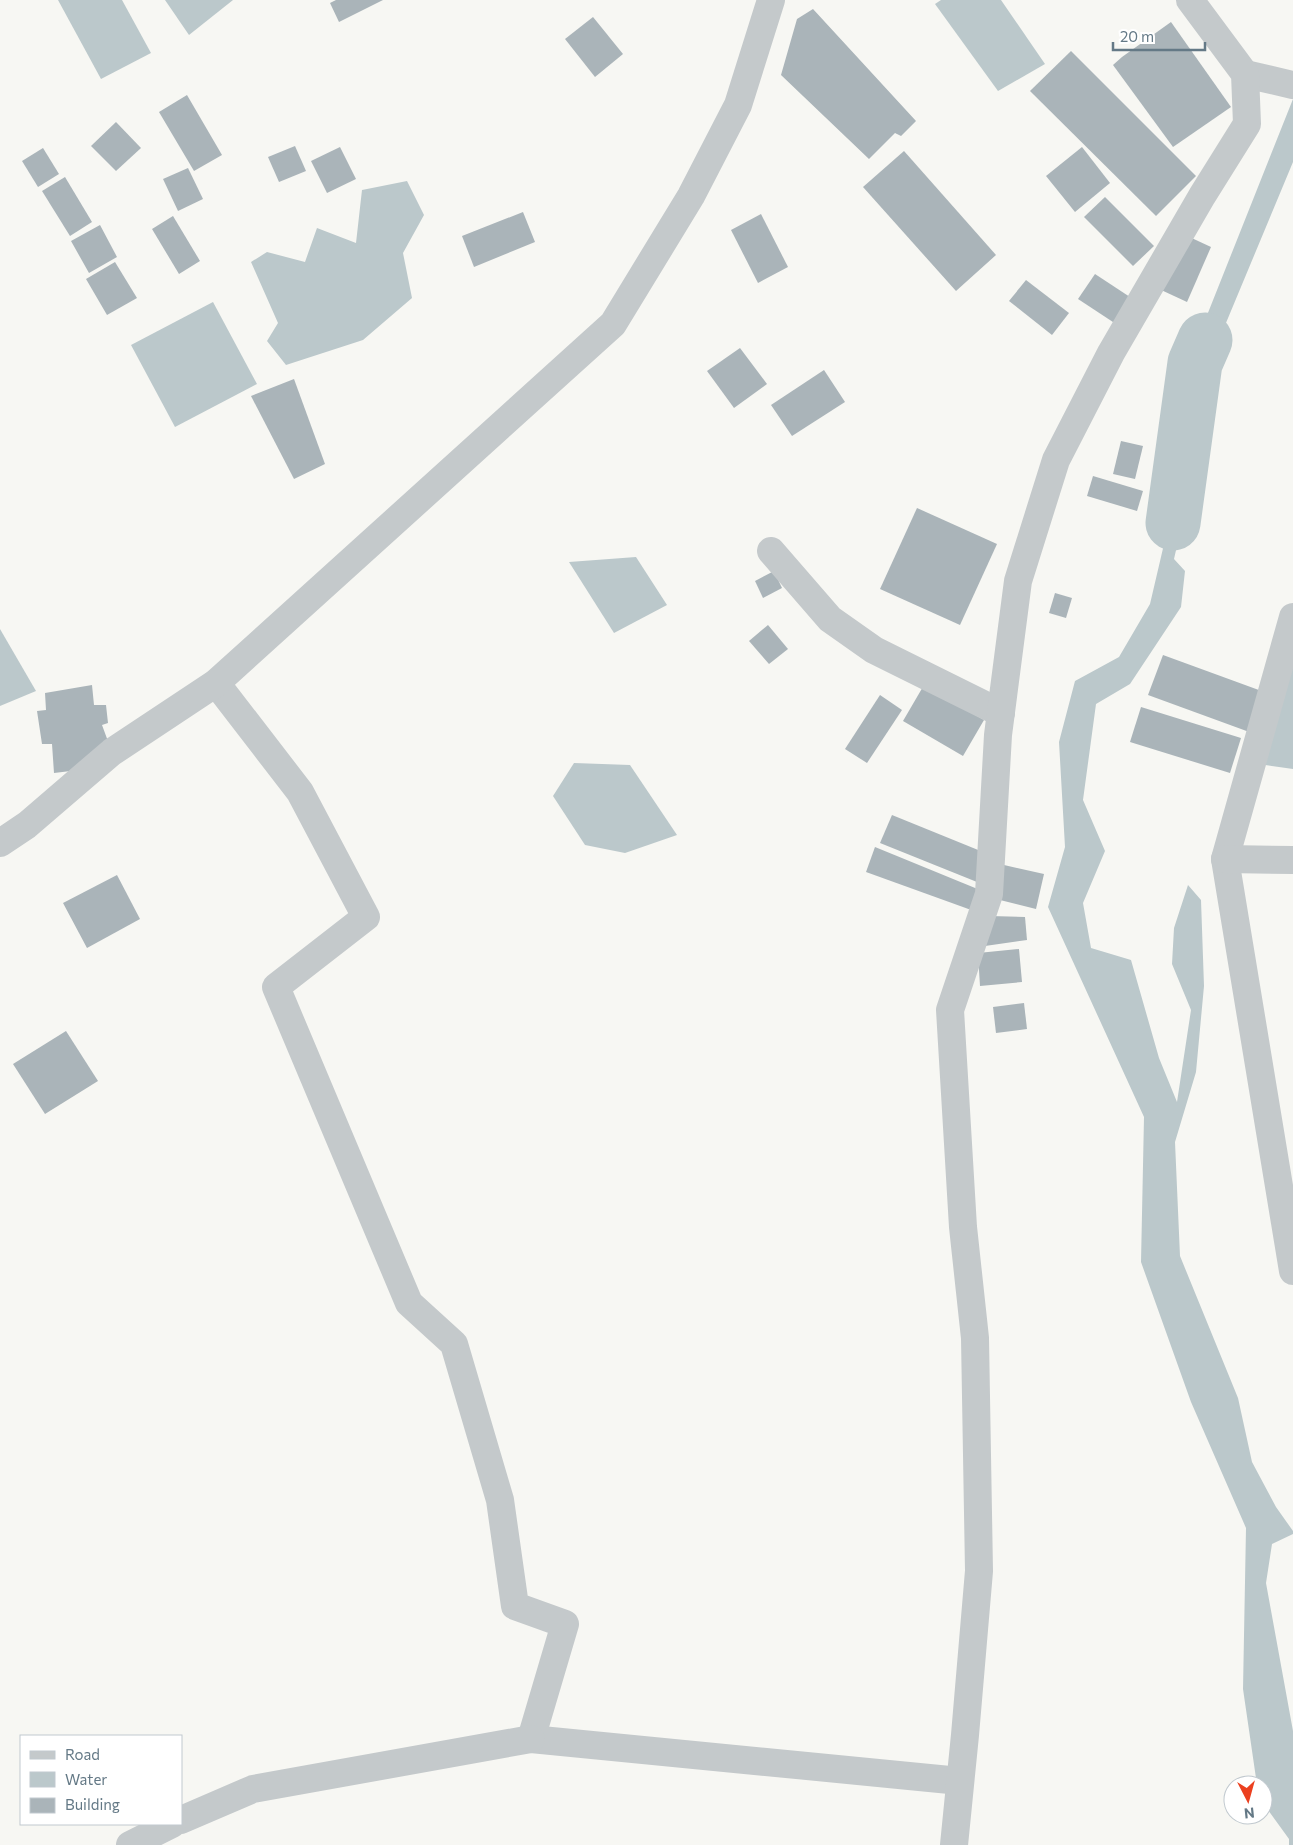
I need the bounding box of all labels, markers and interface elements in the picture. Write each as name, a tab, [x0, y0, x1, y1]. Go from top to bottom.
scale bar	[1113, 20, 1206, 52]
text: 20 m	[1120, 27, 1154, 45]
legend	[20, 1735, 182, 1825]
text: Road	[65, 1745, 100, 1763]
text: Water	[65, 1770, 107, 1788]
north arrow	[1223, 1775, 1273, 1825]
text: Building	[65, 1795, 120, 1813]
text: N	[1243, 1804, 1256, 1822]

